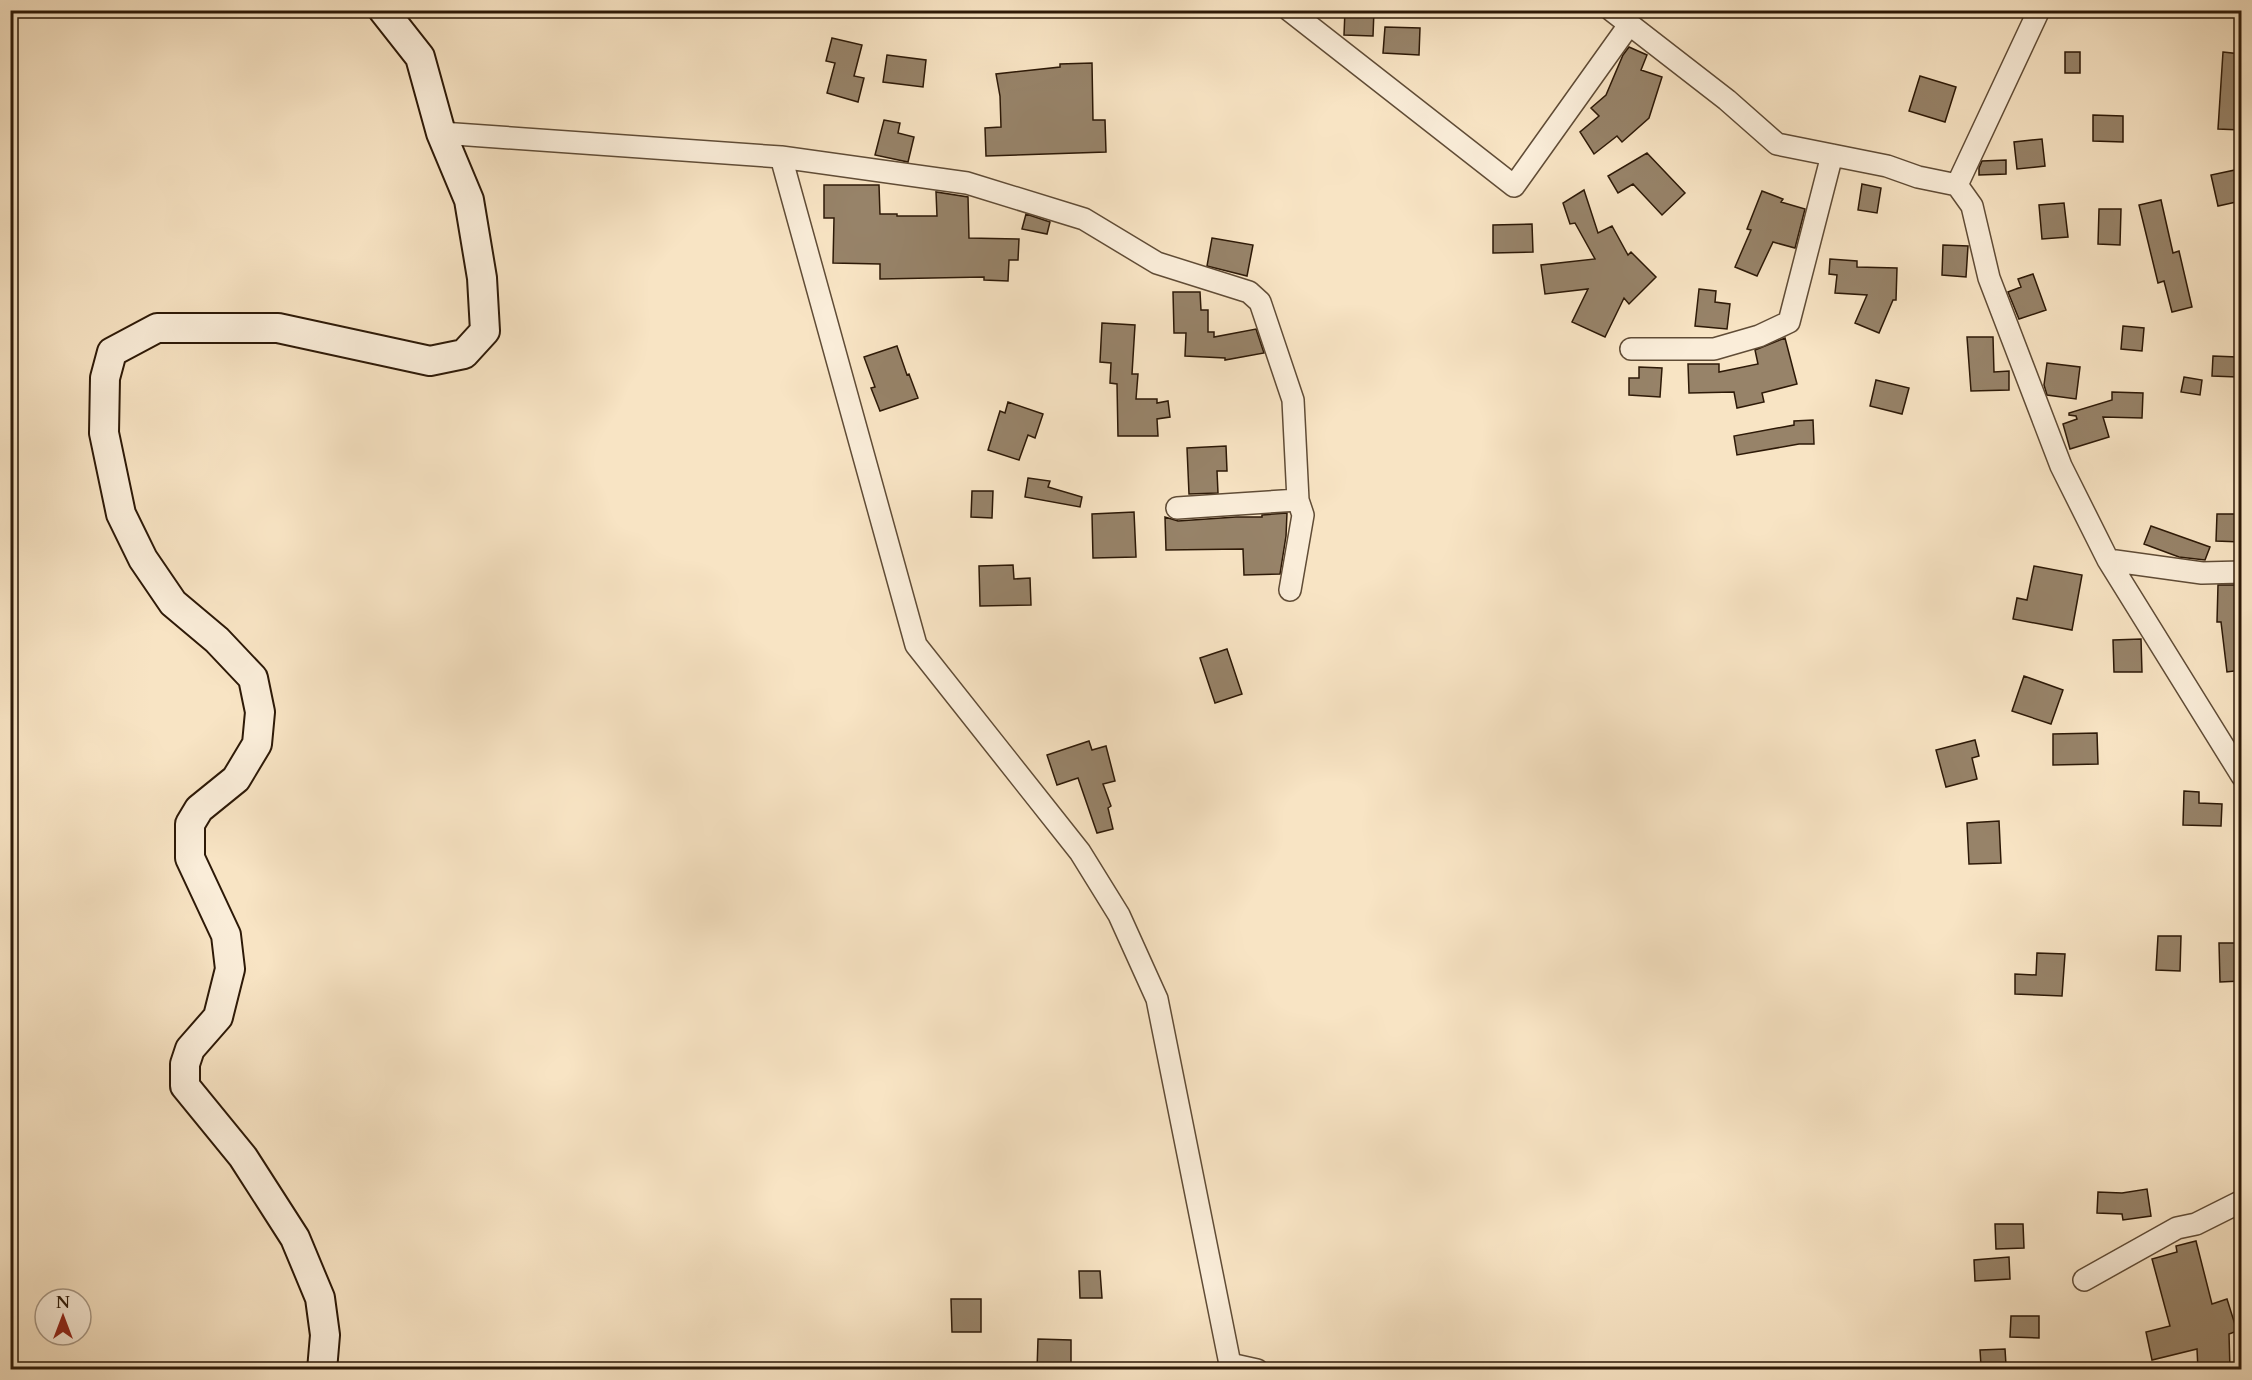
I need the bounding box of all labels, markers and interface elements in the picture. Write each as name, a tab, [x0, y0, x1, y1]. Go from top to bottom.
north arrow	[33, 1287, 93, 1347]
text: N	[56, 1292, 70, 1314]

